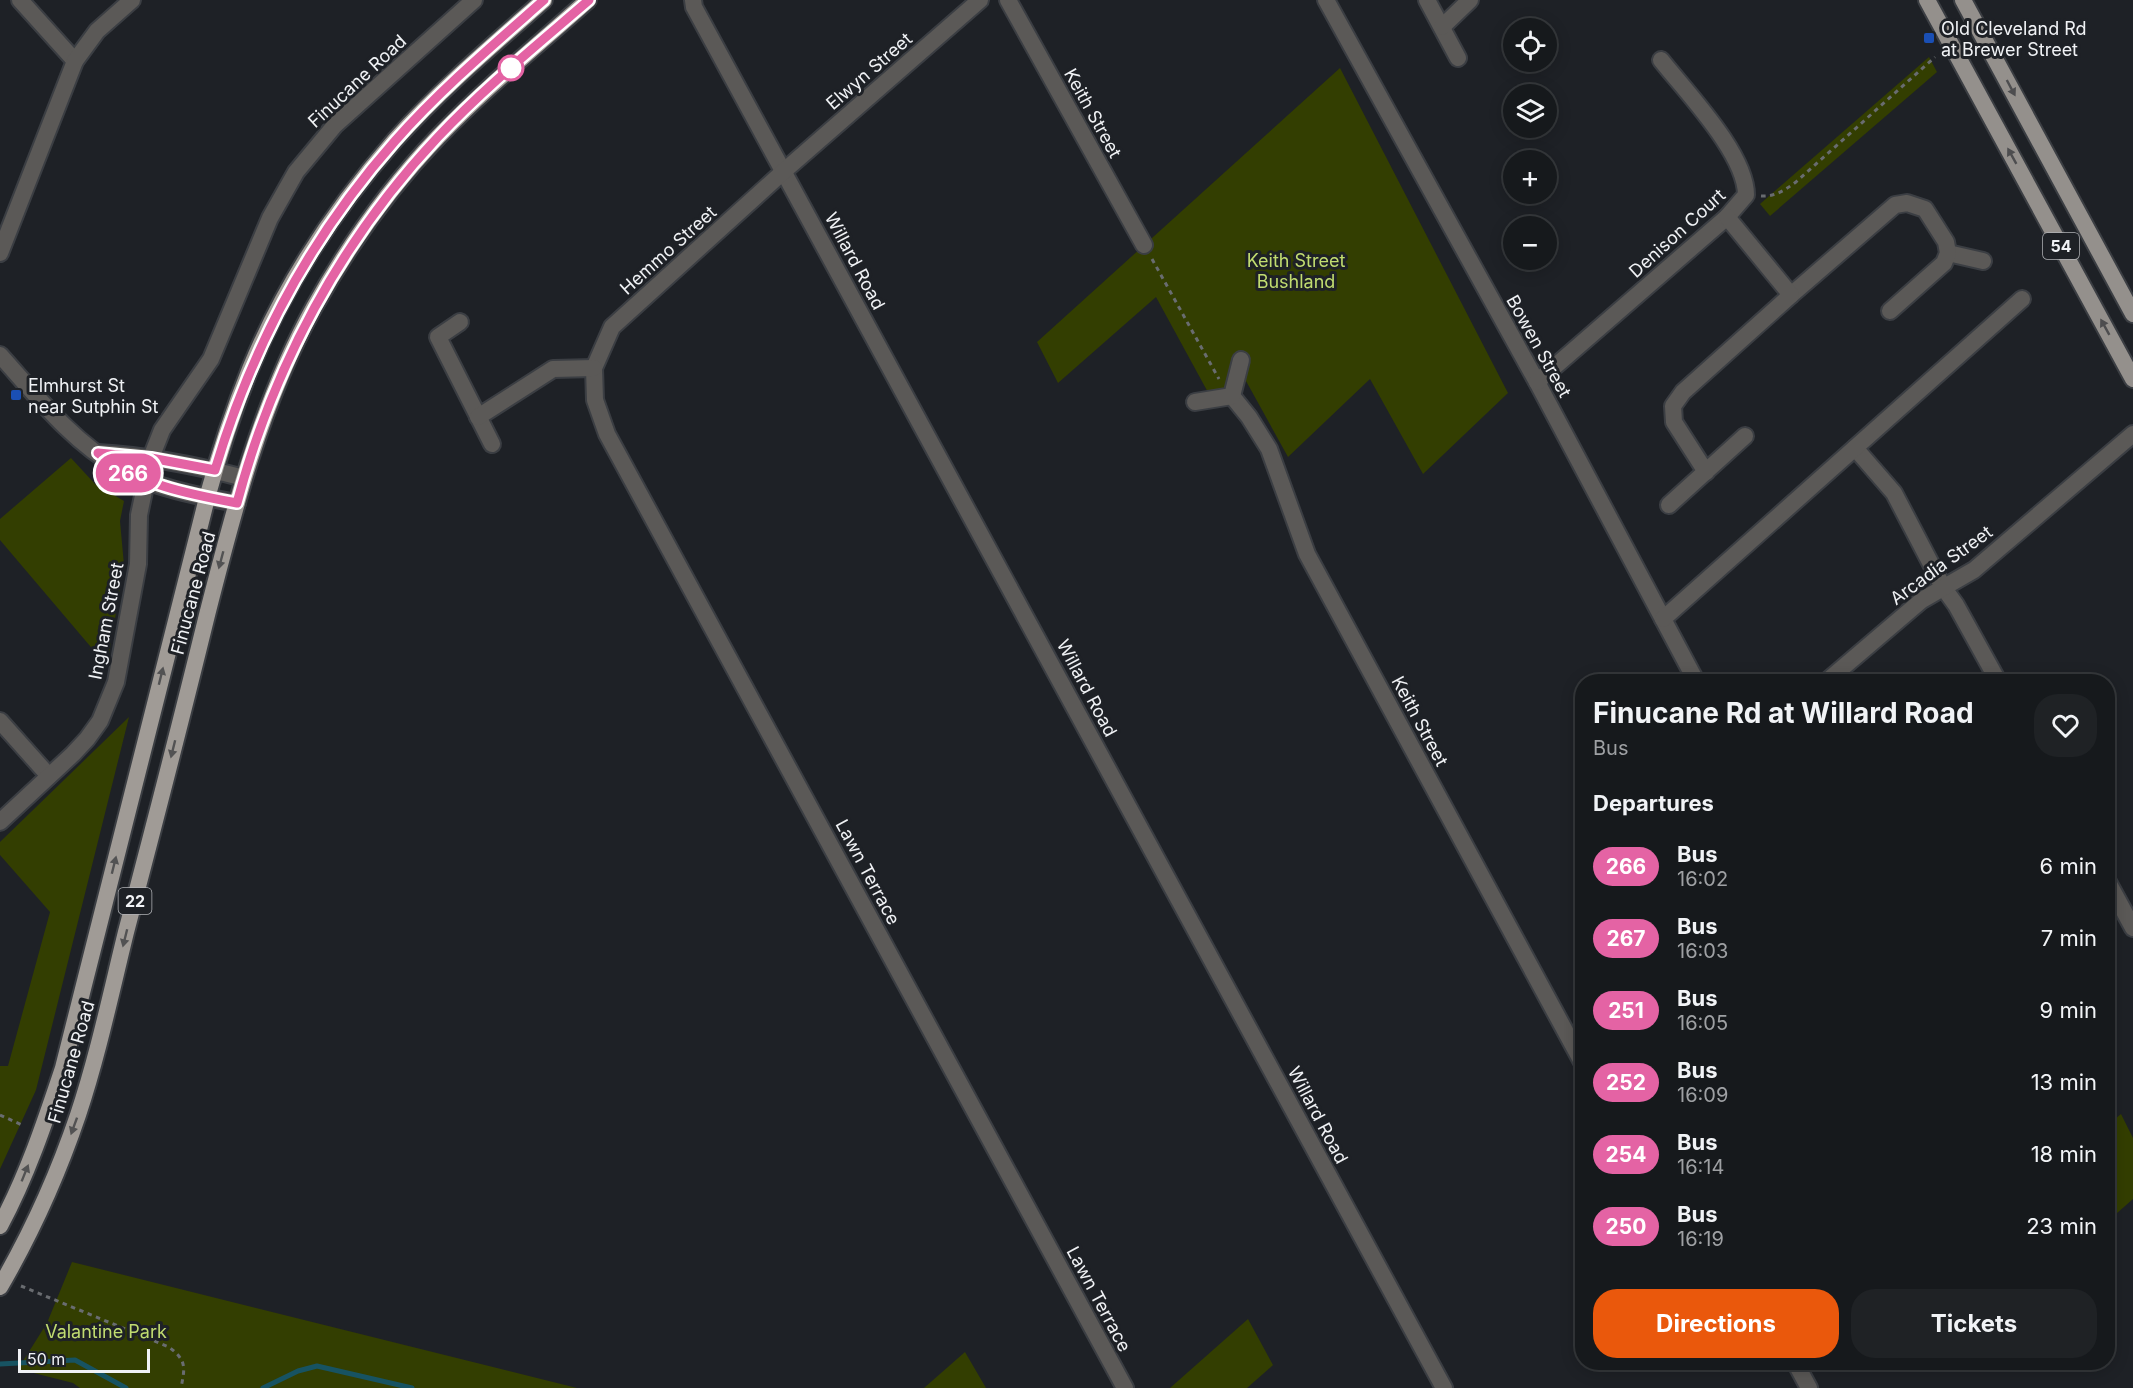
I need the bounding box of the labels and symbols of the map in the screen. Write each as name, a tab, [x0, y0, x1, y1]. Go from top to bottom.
place label: Old Cleveland Rd at Brewer Street	[1941, 18, 2087, 60]
street label: Elwyn Street	[822, 28, 916, 114]
street label: Finucane Road	[304, 30, 410, 132]
marker: Old Cleveland Rd at Brewer Street	[1922, 31, 1936, 45]
unlabelled marker	[498, 55, 524, 81]
street label: Keith Street	[1060, 65, 1126, 161]
one-way arrow	[2006, 80, 2016, 97]
one-way arrow	[2007, 147, 2017, 164]
street label: Denison Court	[1625, 184, 1729, 282]
street label: Hemmo Street	[616, 201, 720, 299]
street label: Willard Road	[821, 209, 889, 313]
road number: 54	[2043, 233, 2079, 259]
park label: Keith Street Bushland	[1247, 250, 1345, 292]
street label: Bowen Street	[1502, 291, 1576, 401]
one-way arrow	[2100, 318, 2110, 335]
place label: Elmhurst St near Sutphin St	[28, 375, 159, 417]
marker: Elmhurst St near Sutphin St	[9, 388, 23, 402]
line badge: 266	[94, 454, 162, 492]
street label: Arcadia Street	[1886, 521, 1996, 609]
street label: Finucane Road	[166, 529, 220, 657]
one-way arrow	[216, 551, 225, 569]
street label: Ingham Street	[84, 561, 128, 681]
street label: Willard Road	[1053, 636, 1121, 740]
one-way arrow	[157, 666, 167, 685]
street label: Keith Street	[1388, 673, 1452, 770]
one-way arrow	[168, 739, 178, 758]
street label: Lawn Terrace	[831, 816, 905, 928]
one-way arrow	[109, 855, 119, 874]
road number: 22	[118, 888, 152, 914]
one-way arrow	[120, 929, 129, 947]
street label: Finucane Road	[43, 998, 99, 1126]
street label: Willard Road	[1284, 1063, 1352, 1167]
one-way arrow	[69, 1117, 79, 1135]
one-way arrow	[20, 1163, 30, 1181]
street label: Lawn Terrace	[1062, 1243, 1136, 1355]
park label: Valantine Park	[45, 1321, 167, 1342]
scale bar	[18, 1346, 150, 1374]

